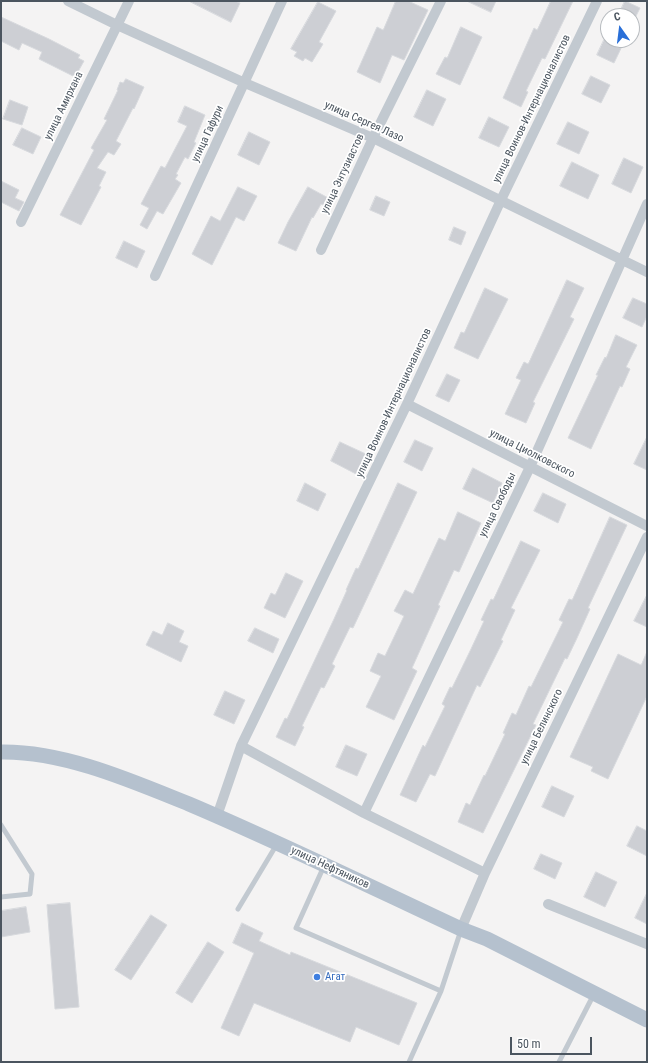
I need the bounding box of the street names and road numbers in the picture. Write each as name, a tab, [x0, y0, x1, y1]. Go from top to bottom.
street label: улица Воинов-Интернационалистов	[490, 33, 574, 185]
street label: улица Амирхана	[42, 70, 86, 142]
street label: улица Сергея Лазо	[322, 99, 406, 145]
street label: улица Гафури	[189, 104, 227, 164]
street label: улица Энтузиастов	[319, 132, 367, 216]
street label: улица Воинов-Интернационалистов	[354, 326, 434, 480]
street label: улица Циолковского	[487, 427, 577, 481]
street label: улица Свободы	[477, 471, 519, 539]
street label: улица Белинского	[518, 687, 566, 767]
street label: улица Нефтяников	[289, 844, 371, 892]

